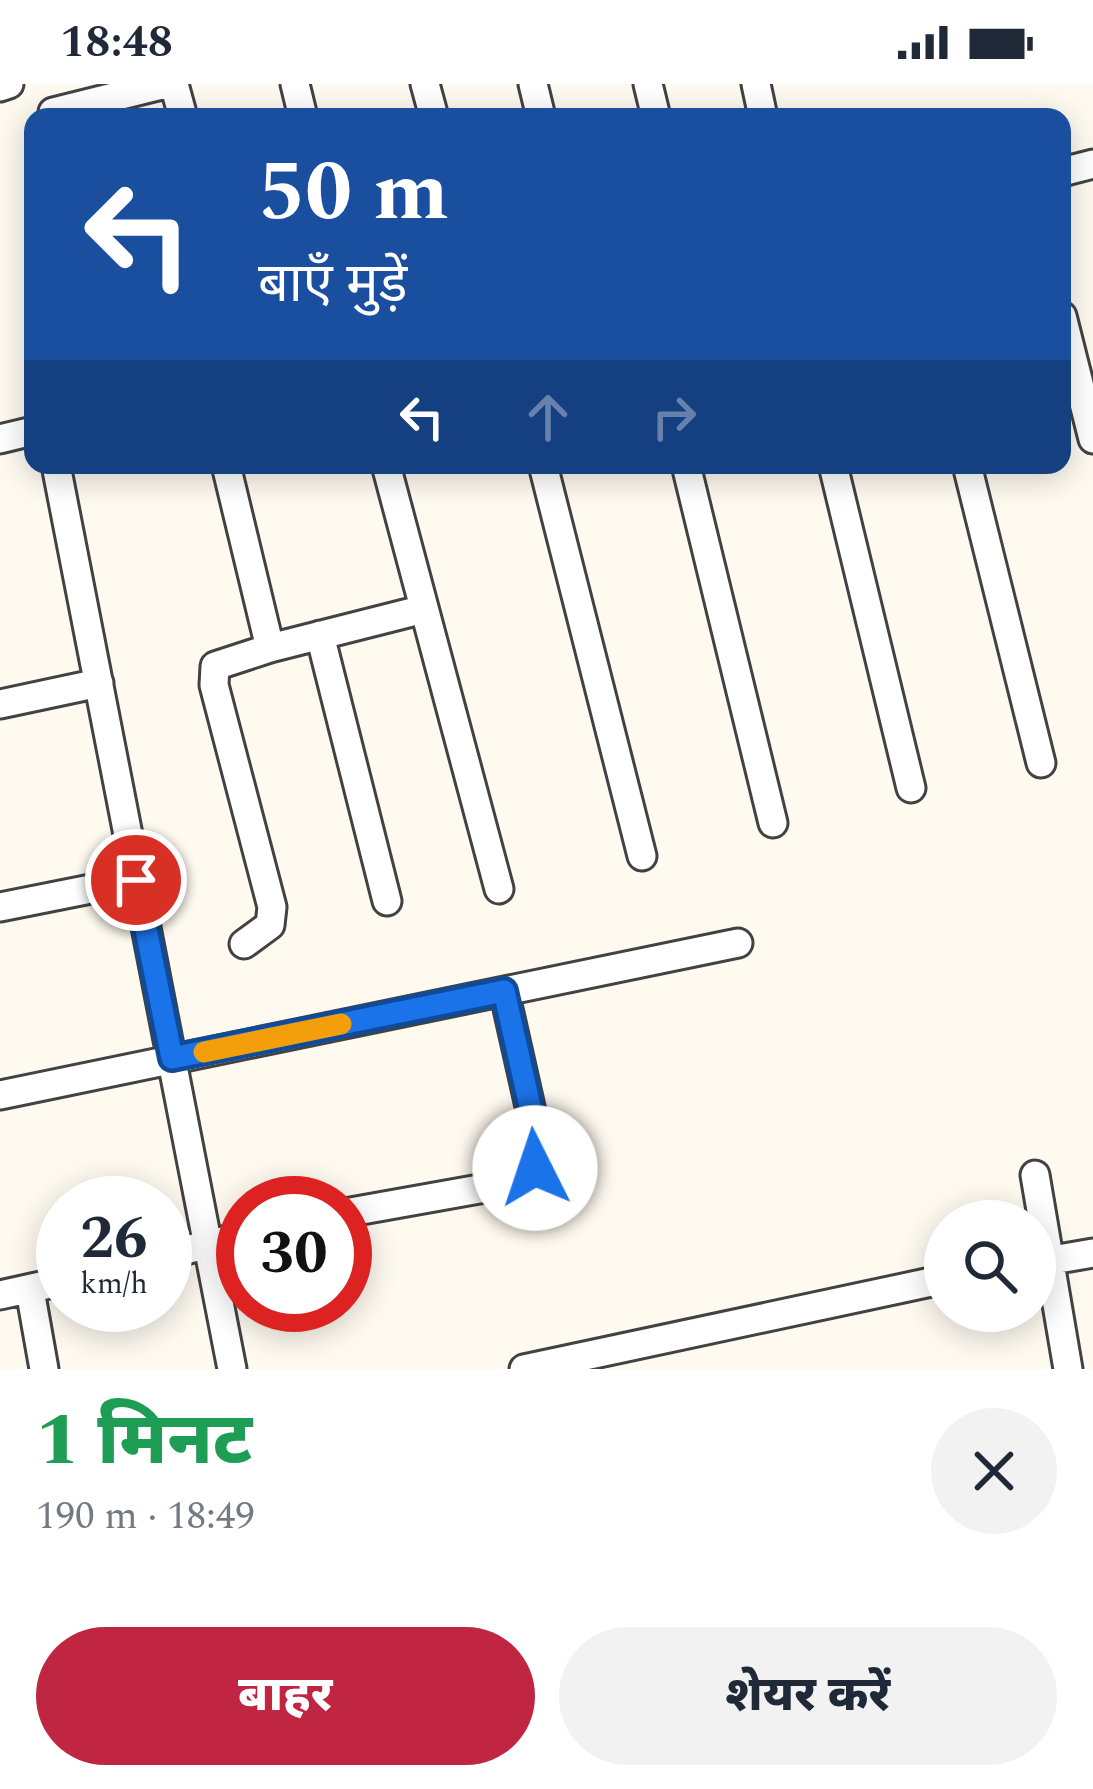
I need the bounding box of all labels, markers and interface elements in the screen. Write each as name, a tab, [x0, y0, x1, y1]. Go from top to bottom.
text: 18:48	[60, 8, 173, 77]
text: 50 m	[258, 129, 449, 257]
icon: left	[60, 156, 216, 312]
text: बाएँ मुड़ें	[258, 244, 407, 326]
icon: left	[389, 384, 455, 450]
icon: ahead	[515, 384, 581, 450]
icon: right	[641, 384, 707, 450]
pin	[85, 829, 187, 931]
icon: arrive	[103, 847, 169, 913]
position arrow	[472, 1105, 598, 1231]
speed limit sign: 30	[216, 1176, 372, 1332]
text: 26	[80, 1193, 148, 1285]
map controls	[924, 1200, 1056, 1332]
button: search	[924, 1200, 1056, 1332]
text: km/h	[80, 1261, 148, 1307]
text: 1 मिनट	[36, 1387, 252, 1496]
button: close	[931, 1408, 1057, 1534]
text: 190 m · 18:49	[36, 1487, 255, 1546]
button: बाहर	[36, 1627, 535, 1765]
button: शेयर करें	[559, 1627, 1057, 1765]

